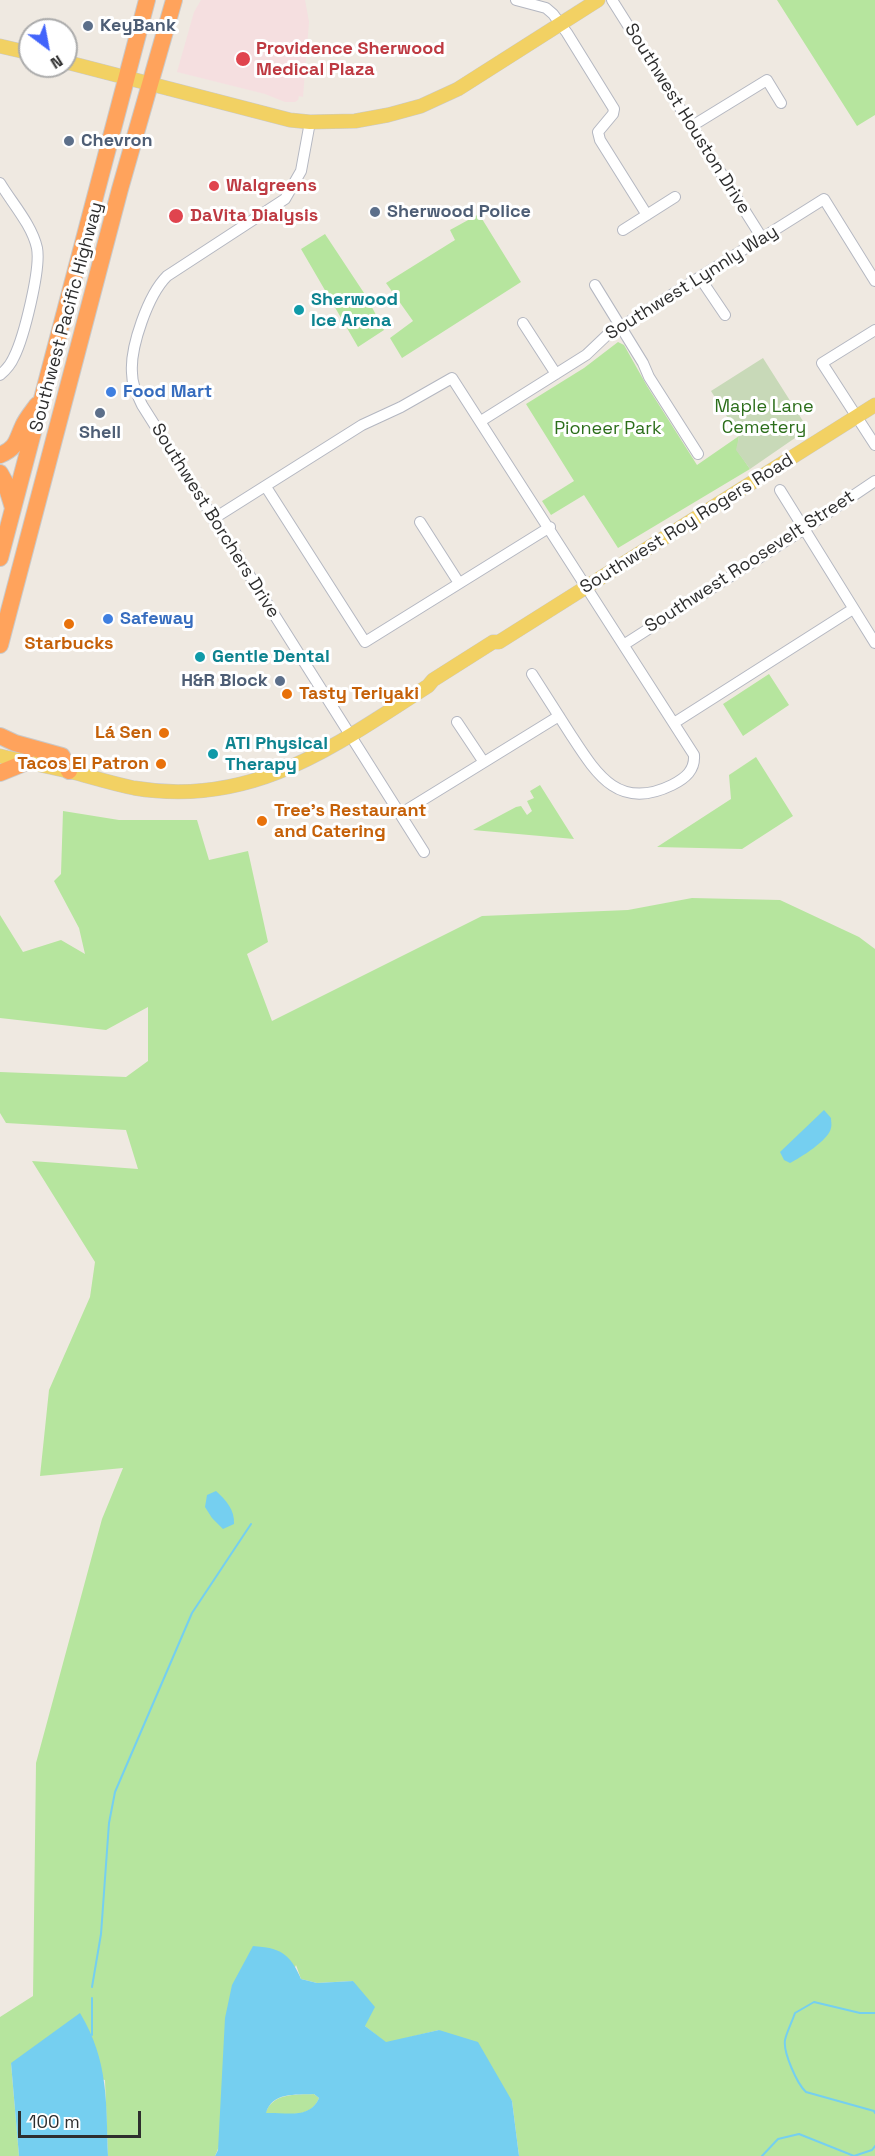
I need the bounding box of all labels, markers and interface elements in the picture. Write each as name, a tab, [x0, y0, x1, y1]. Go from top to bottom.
place label: KeyBank	[100, 15, 176, 37]
north arrow	[18, 18, 78, 78]
marker: KeyBank	[81, 19, 95, 33]
street label: Southwest Houston Drive	[619, 20, 755, 218]
place label: Providence Sherwood Medical Plaza	[256, 38, 445, 80]
text: N	[47, 50, 67, 74]
marker: Providence Sherwood Medical Plaza	[234, 50, 252, 68]
place label: Chevron	[81, 130, 153, 152]
marker: Chevron	[62, 134, 76, 148]
place label: Walgreens	[226, 175, 317, 197]
marker: Walgreens	[207, 179, 221, 193]
street label: Southwest Pacific Highway	[26, 200, 108, 434]
place label: Sherwood Police	[387, 201, 531, 223]
place label: DaVita Dialysis	[190, 205, 318, 227]
marker: Sherwood Police	[368, 205, 382, 219]
marker: DaVita Dialysis	[167, 207, 185, 225]
street label: Southwest Lynnly Way	[602, 221, 782, 345]
place label: Sherwood Ice Arena	[311, 289, 398, 332]
marker: Sherwood Ice Arena	[292, 303, 306, 317]
place label: Food Mart	[123, 381, 212, 403]
marker: Food Mart	[104, 385, 118, 399]
park label: Maple Lane Cemetery	[714, 396, 814, 438]
marker: Shell	[93, 406, 107, 420]
park label: Pioneer Park	[554, 418, 662, 440]
street label: Southwest Borchers Drive	[146, 420, 284, 622]
place label: Shell	[79, 422, 121, 444]
street label: Southwest Roy Rogers Road	[576, 449, 798, 599]
street label: Southwest Roosevelt Street	[641, 486, 859, 638]
place label: Safeway	[120, 608, 194, 630]
marker: Safeway	[101, 612, 115, 626]
marker: Starbucks	[62, 617, 76, 631]
place label: Starbucks	[24, 633, 114, 655]
place label: Gentle Dental	[212, 646, 330, 668]
marker: Gentle Dental	[193, 650, 207, 664]
place label: H&R Block	[181, 670, 268, 692]
marker: H&R Block	[273, 674, 287, 688]
place label: Tasty Teriyaki	[299, 683, 419, 705]
marker: Tasty Teriyaki	[280, 687, 294, 701]
place label: Lá Sen	[95, 722, 152, 744]
marker: Lá Sen	[157, 726, 171, 740]
place label: ATI Physical Therapy	[225, 733, 328, 776]
marker: ATI Physical Therapy	[206, 747, 220, 761]
place label: Tacos El Patron	[17, 753, 149, 775]
marker: Tacos El Patron	[154, 757, 168, 771]
place label: Tree's Restaurant and Catering	[274, 800, 426, 842]
marker: Tree's Restaurant and Catering	[255, 814, 269, 828]
scale bar	[21, 2099, 144, 2137]
text: 100 m	[29, 2110, 80, 2133]

